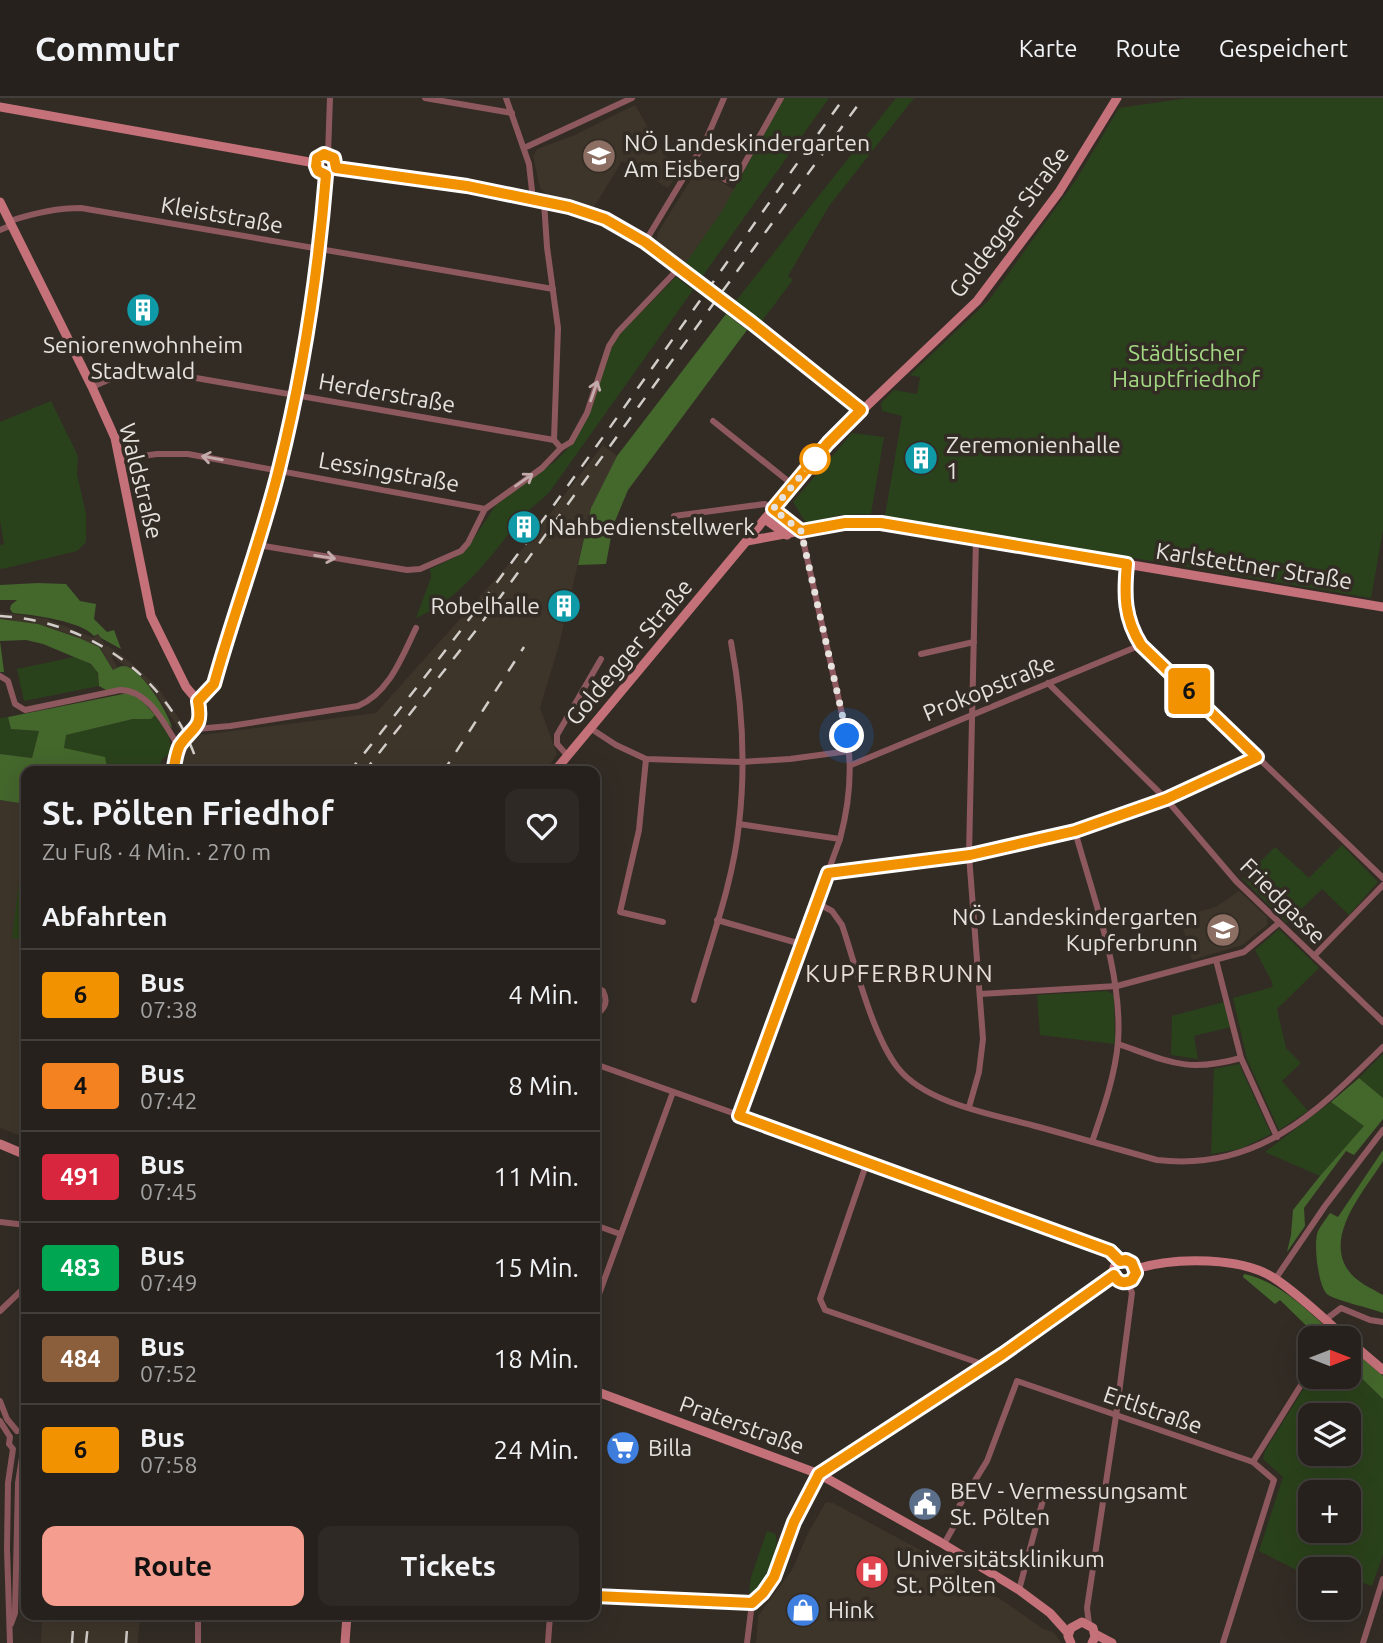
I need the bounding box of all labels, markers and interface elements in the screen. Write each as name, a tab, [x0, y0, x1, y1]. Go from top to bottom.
text: Commutr	[35, 30, 180, 67]
text: Karte	[1019, 35, 1077, 62]
text: Route	[1115, 35, 1181, 62]
text: Gespeichert	[1219, 35, 1348, 62]
place label: NÖ Landeskindergarten Am Eisberg	[624, 130, 870, 181]
school or university icon: NÖ Landeskindergarten Am Eisberg	[580, 137, 618, 175]
street label: Goldegger Straße	[944, 141, 1073, 302]
street label: Kleiststraße	[159, 191, 285, 238]
building icon: Seniorenwohnheim Stadtwald	[124, 291, 162, 329]
place label: Seniorenwohnheim Stadtwald	[43, 332, 243, 383]
park label: Städtischer Hauptfriedhof	[1112, 340, 1260, 391]
street label: Herderstraße	[317, 368, 457, 417]
one-way arrow	[589, 381, 601, 403]
street label: Waldstraße	[115, 420, 168, 541]
place label: Zeremonienhalle 1	[946, 432, 1121, 483]
building icon: Zeremonienhalle 1	[902, 439, 940, 477]
unlabelled marker	[800, 444, 830, 474]
street label: Lessingstraße	[317, 447, 461, 496]
one-way arrow	[201, 451, 224, 465]
one-way arrow	[514, 473, 533, 487]
building icon: Nahbedienstellwerk	[505, 508, 543, 546]
place label: Nahbedienstellwerk	[548, 514, 755, 539]
street label: Karlstettner Straße	[1154, 538, 1354, 593]
one-way arrow	[313, 551, 336, 564]
street label: Goldegger Straße	[560, 574, 697, 729]
building icon: Robelhalle	[545, 587, 583, 625]
place label: Robelhalle	[430, 593, 540, 618]
street label: Prokopstraße	[919, 650, 1058, 725]
line badge: 6	[1166, 668, 1212, 714]
text: 6	[1182, 677, 1196, 704]
your location	[829, 718, 864, 753]
button: heart	[505, 789, 579, 863]
text: St. Pölten Friedhof	[42, 794, 334, 831]
text: Zu Fuß · 4 Min. · 270 m	[42, 839, 271, 864]
street label: Friedgasse	[1236, 853, 1331, 948]
text: Abfahrten	[42, 902, 167, 931]
place label: NÖ Landeskindergarten Kupferbrunn	[952, 904, 1198, 955]
school or university icon: NÖ Landeskindergarten Kupferbrunn	[1204, 911, 1242, 949]
district label: KUPFERBRUNN	[805, 960, 995, 987]
text: Bus	[140, 968, 185, 997]
text: 4 Min.	[508, 980, 579, 1009]
text: 6	[74, 981, 87, 1008]
text: 07:38	[140, 997, 198, 1022]
text: Bus	[140, 1059, 185, 1088]
text: 8 Min.	[508, 1071, 579, 1100]
text: 4	[74, 1072, 87, 1099]
text: 07:42	[140, 1088, 198, 1113]
text: Bus	[140, 1150, 185, 1179]
text: 11 Min.	[494, 1162, 579, 1191]
text: 491	[60, 1163, 101, 1190]
text: 07:45	[140, 1179, 198, 1204]
text: Bus	[140, 1241, 185, 1270]
text: 15 Min.	[494, 1253, 579, 1282]
text: 483	[60, 1254, 101, 1281]
text: 07:49	[140, 1270, 198, 1295]
north arrow	[1298, 1326, 1362, 1390]
map controls	[1298, 1326, 1361, 1620]
text: Bus	[140, 1332, 185, 1361]
text: 18 Min.	[494, 1344, 579, 1373]
text: 484	[60, 1345, 101, 1372]
text: 07:52	[140, 1361, 198, 1386]
street label: Ertlstraße	[1100, 1381, 1206, 1438]
street label: Praterstraße	[676, 1390, 808, 1459]
button: layers	[1298, 1403, 1361, 1466]
text: Bus	[140, 1423, 185, 1452]
supermarket icon: Billa	[604, 1429, 642, 1467]
text: 24 Min.	[494, 1435, 579, 1464]
place label: Billa	[648, 1435, 692, 1460]
text: 6	[74, 1436, 87, 1463]
text: 07:58	[140, 1452, 198, 1477]
place label: BEV - Vermessungsamt St. Pölten	[950, 1478, 1187, 1529]
button: +	[1298, 1480, 1361, 1543]
public building icon: BEV - Vermessungsamt St. Pölten	[906, 1485, 944, 1523]
button: Route	[42, 1526, 304, 1606]
button: Tickets	[318, 1526, 579, 1606]
place label: Universitätsklinikum St. Pölten	[896, 1546, 1105, 1597]
hospital icon: Universitätsklinikum St. Pölten	[853, 1553, 891, 1591]
button: −	[1298, 1557, 1361, 1620]
shop icon: Hink	[784, 1591, 822, 1629]
place label: Hink	[828, 1597, 875, 1622]

